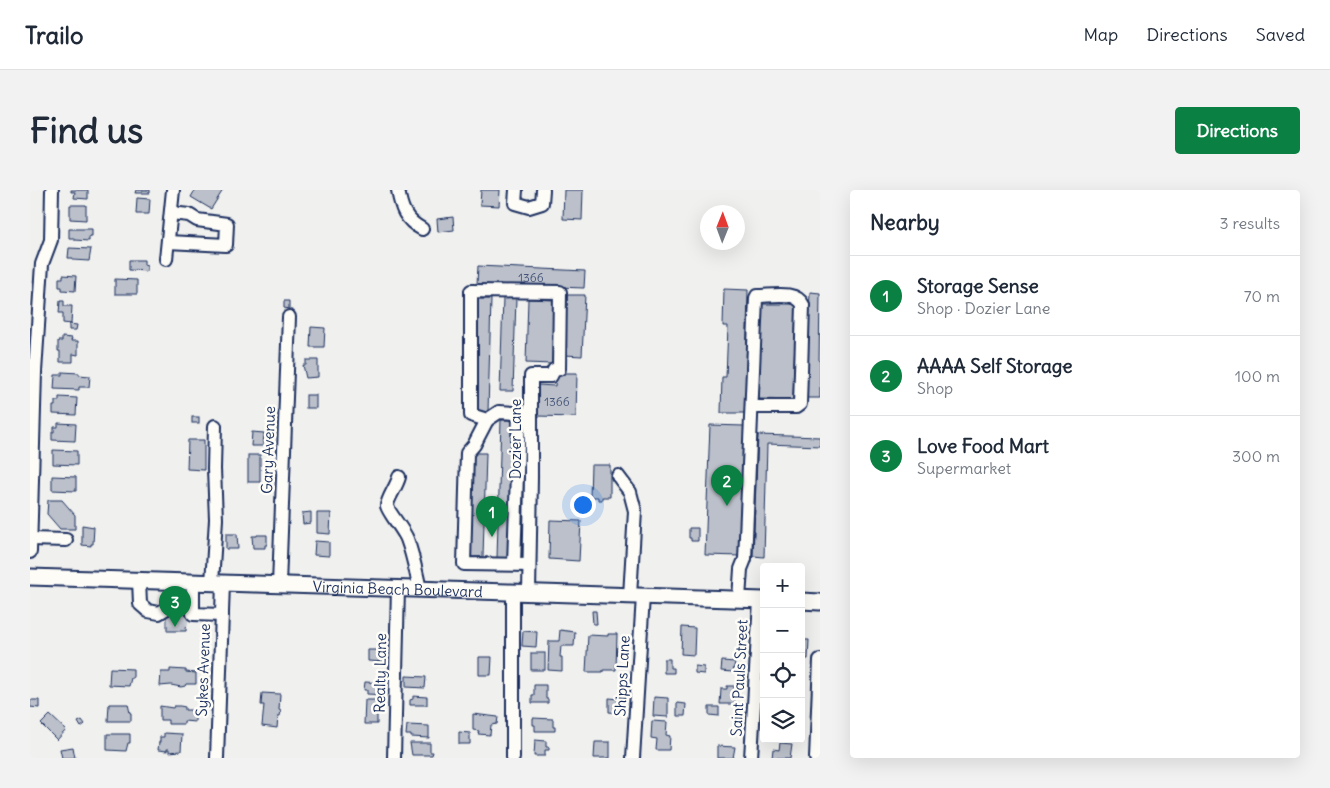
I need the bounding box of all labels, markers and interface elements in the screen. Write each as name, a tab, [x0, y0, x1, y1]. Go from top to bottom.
text: Trailo	[25, 20, 83, 50]
text: Map	[1083, 23, 1118, 46]
text: Directions	[1146, 23, 1228, 46]
text: Saved	[1256, 23, 1305, 46]
button: Directions	[1175, 107, 1300, 154]
text: Find us	[30, 108, 143, 152]
north arrow	[700, 205, 745, 250]
text: Nearby	[870, 209, 940, 236]
text: 3 results	[1220, 213, 1280, 233]
house number: 1366	[518, 270, 544, 285]
text: Storage Sense	[917, 274, 1039, 298]
text: 1	[883, 286, 889, 306]
text: 70 m	[1244, 286, 1280, 306]
text: Shop · Dozier Lane	[917, 298, 1050, 318]
text: AAAA Self Storage	[917, 354, 1073, 378]
text: 2	[882, 366, 890, 386]
text: 100 m	[1235, 366, 1280, 386]
text: Shop	[917, 378, 953, 398]
house number: 1366	[544, 394, 570, 409]
street label: Dozier Lane	[506, 399, 525, 479]
street label: Gary Avenue	[257, 406, 279, 494]
text: Love Food Mart	[917, 434, 1049, 458]
text: 3	[881, 446, 891, 466]
text: 300 m	[1232, 446, 1280, 466]
text: Supermarket	[917, 458, 1011, 478]
pin: 2	[711, 465, 743, 506]
your location	[570, 492, 596, 518]
pin: 1	[476, 496, 508, 537]
map controls	[760, 563, 805, 743]
button: +	[760, 563, 805, 608]
street label: Virginia Beach Boulevard	[313, 576, 483, 601]
pin: 3	[159, 586, 191, 627]
button: −	[760, 608, 805, 653]
street label: Saint Pauls Street	[726, 619, 752, 737]
street label: Sykes Avenue	[192, 623, 214, 717]
street label: Realty Lane	[370, 633, 390, 713]
street label: Shipps Lane	[610, 635, 634, 717]
button: locate	[760, 653, 805, 698]
button: layers	[760, 698, 805, 743]

